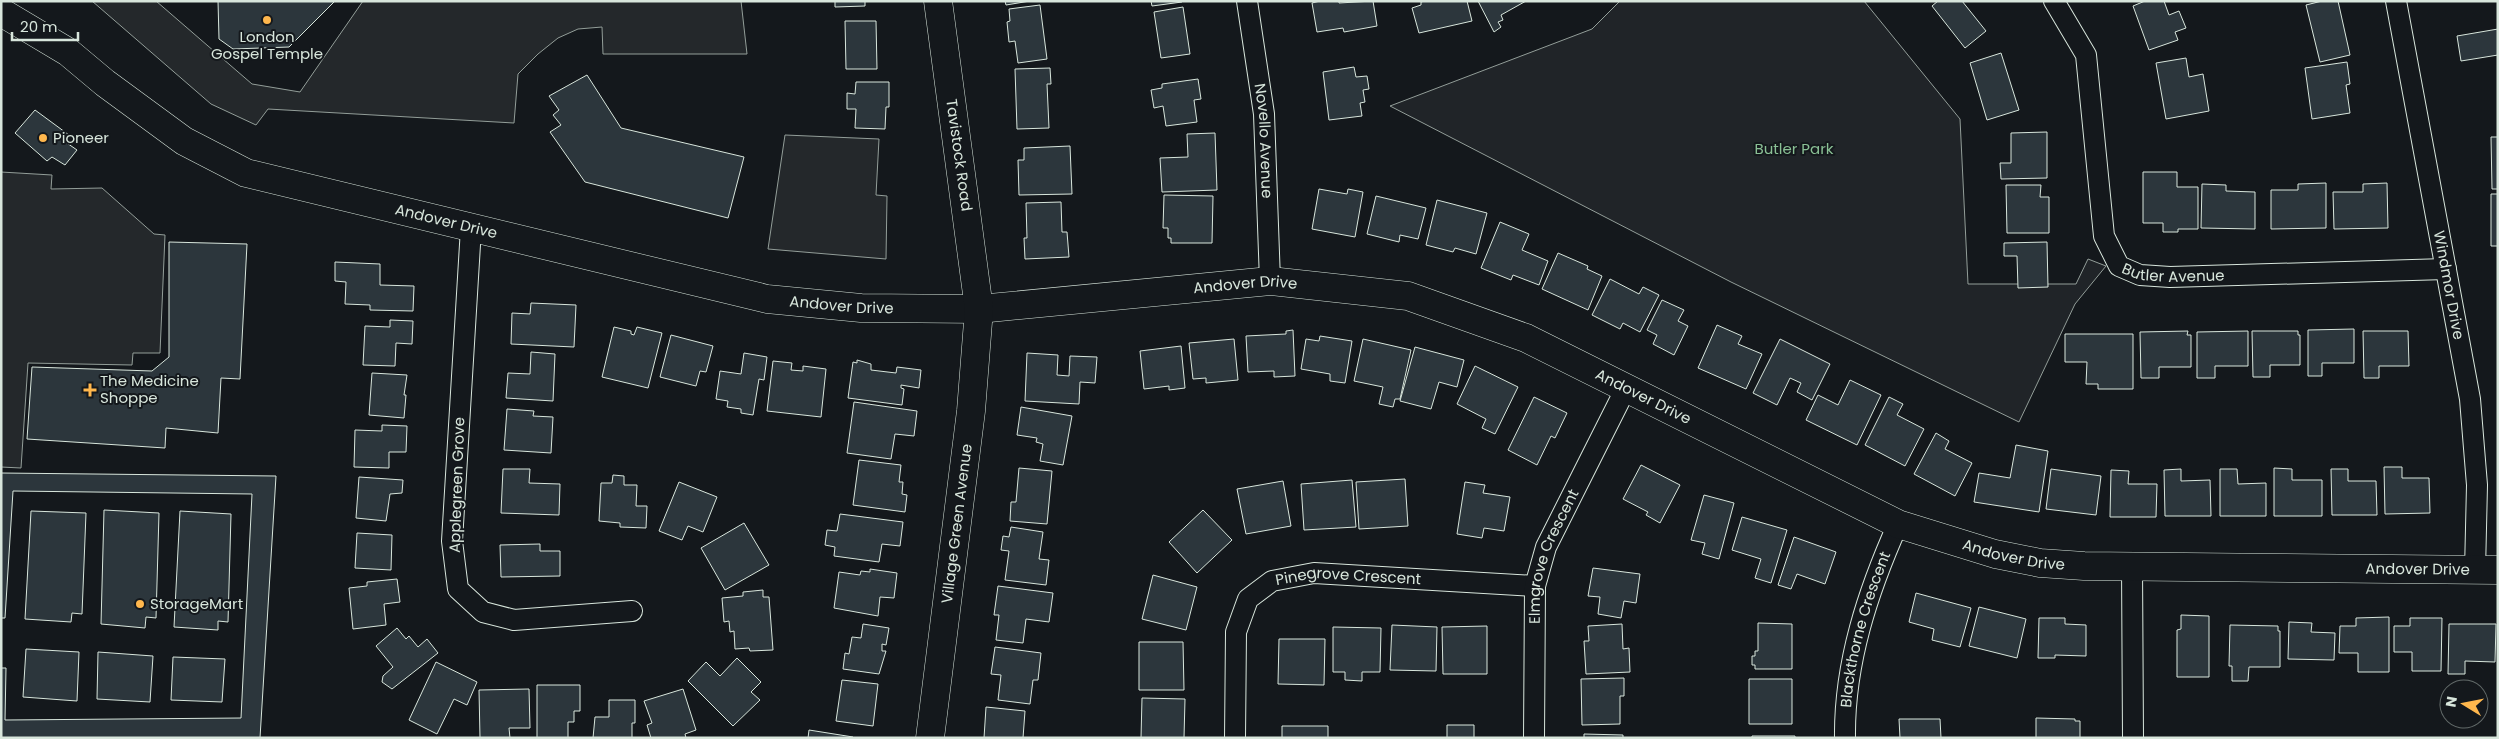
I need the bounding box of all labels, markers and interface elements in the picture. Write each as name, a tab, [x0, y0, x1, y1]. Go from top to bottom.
scale bar	[12, 10, 79, 42]
marker: London Gospel Temple	[261, 14, 273, 26]
text: 20 m	[20, 16, 58, 37]
place label: London Gospel Temple	[211, 26, 323, 64]
street label: Novello Avenue	[1250, 82, 1278, 199]
street label: Tavistock Road	[941, 97, 978, 212]
place label: Pioneer	[53, 127, 109, 148]
marker: Pioneer	[37, 132, 49, 144]
park label: Butler Park	[1755, 138, 1834, 159]
street label: Andover Drive	[393, 198, 500, 243]
street label: Windmor Drive	[2429, 229, 2470, 341]
street label: Butler Avenue	[2119, 258, 2225, 287]
street label: Andover Drive	[1192, 270, 1298, 298]
street label: Andover Drive	[789, 290, 894, 318]
street label: Andover Drive	[1592, 363, 1695, 429]
place label: The Medicine Shoppe	[100, 370, 199, 408]
marker: The Medicine Shoppe	[84, 384, 96, 396]
street label: Applegreen Grove	[444, 417, 469, 553]
street label: Village Green Avenue	[936, 443, 977, 605]
street label: Elmgrove Crescent	[1524, 485, 1583, 624]
street label: Andover Drive	[1960, 534, 2066, 575]
street label: Blackthorne Crescent	[1835, 548, 1895, 708]
street label: Andover Drive	[2365, 558, 2470, 580]
street label: Pinegrove Crescent	[1274, 562, 1422, 590]
place label: StorageMart	[150, 593, 243, 614]
marker: StorageMart	[134, 598, 146, 610]
north arrow	[2439, 679, 2489, 729]
text: N	[2440, 695, 2462, 709]

